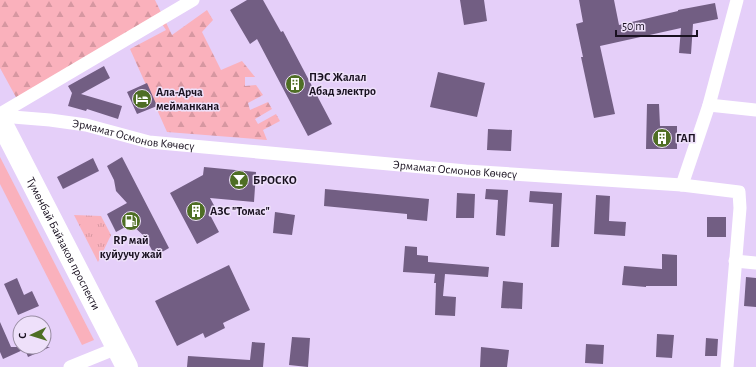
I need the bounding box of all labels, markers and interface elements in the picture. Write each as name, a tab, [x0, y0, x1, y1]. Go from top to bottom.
scale bar	[616, 12, 697, 38]
text: 50 m	[622, 20, 645, 32]
place label: ПЭС Жалал Абад электро	[309, 71, 376, 97]
building icon: ПЭС Жалал Абад электро	[284, 73, 306, 95]
place label: Ала-Арча мейманкана	[156, 86, 219, 112]
hotel icon: Ала-Арча мейманкана	[131, 88, 153, 110]
street label: Эрмамат Осмонов Көчөсү	[72, 117, 195, 152]
building icon: ГАП	[651, 127, 673, 149]
place label: ГАП	[676, 132, 696, 144]
street label: Эрмамат Осмонов Көчөсү	[392, 158, 517, 180]
bar icon: БРОСКО	[228, 169, 250, 191]
place label: БРОСКО	[253, 174, 297, 186]
street label: Түмөнбай Байзаков проспекти	[24, 175, 103, 312]
building icon: АЗС "Томас"	[185, 200, 207, 222]
place label: АЗС "Томас"	[210, 205, 270, 217]
fuel station icon: RP май куйуучу жай	[120, 210, 142, 232]
place label: RP май куйуучу жай	[100, 234, 162, 261]
north arrow	[12, 315, 52, 355]
text: С	[17, 332, 28, 339]

